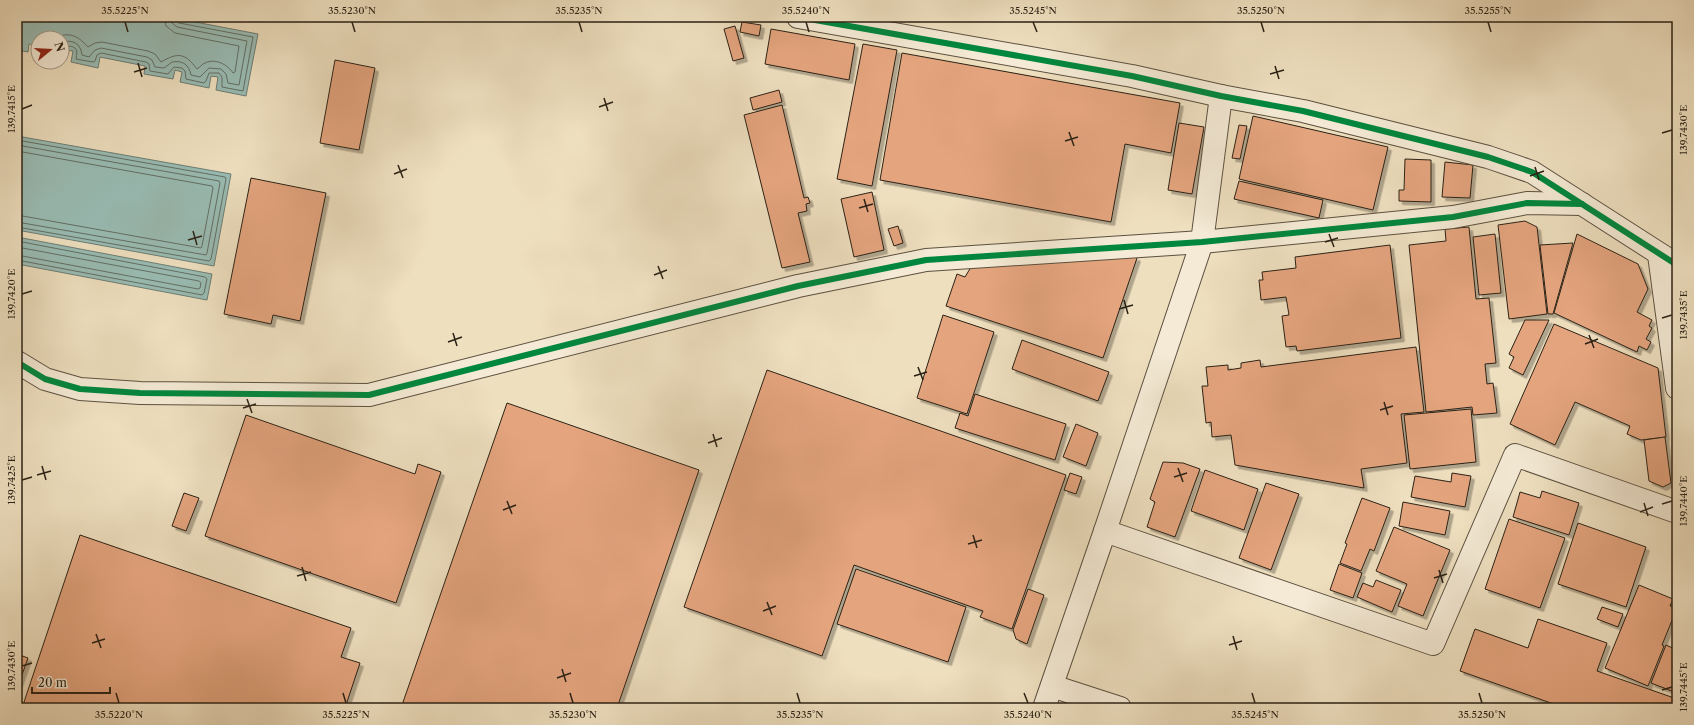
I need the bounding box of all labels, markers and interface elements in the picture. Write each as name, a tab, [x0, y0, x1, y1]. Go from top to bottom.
text: 35.5225°N	[101, 4, 149, 17]
text: 35.5230°N	[328, 4, 376, 17]
text: 35.5235°N	[555, 4, 603, 17]
text: 35.5240°N	[782, 4, 830, 17]
text: 35.5245°N	[1009, 4, 1057, 17]
text: 35.5250°N	[1237, 4, 1285, 17]
text: 35.5255°N	[1464, 4, 1512, 17]
north arrow	[30, 30, 70, 70]
text: N	[51, 40, 68, 54]
text: 139.7415°E	[5, 85, 18, 133]
text: 139.7430°E	[1677, 105, 1690, 155]
text: 139.7420°E	[5, 269, 18, 319]
text: 139.7435°E	[1677, 290, 1690, 340]
text: 139.7425°E	[5, 455, 18, 505]
text: 139.7440°E	[1677, 476, 1690, 526]
text: 139.7430°E	[5, 641, 18, 691]
text: 139.7445°E	[1677, 662, 1690, 712]
scale bar	[32, 669, 110, 695]
text: 20 m	[38, 675, 67, 690]
text: 35.5220°N	[95, 708, 143, 721]
text: 35.5225°N	[322, 708, 370, 721]
text: 35.5230°N	[549, 708, 597, 721]
text: 35.5235°N	[776, 708, 824, 721]
text: 35.5240°N	[1004, 708, 1052, 721]
text: 35.5245°N	[1231, 708, 1279, 721]
text: 35.5250°N	[1458, 708, 1506, 721]

